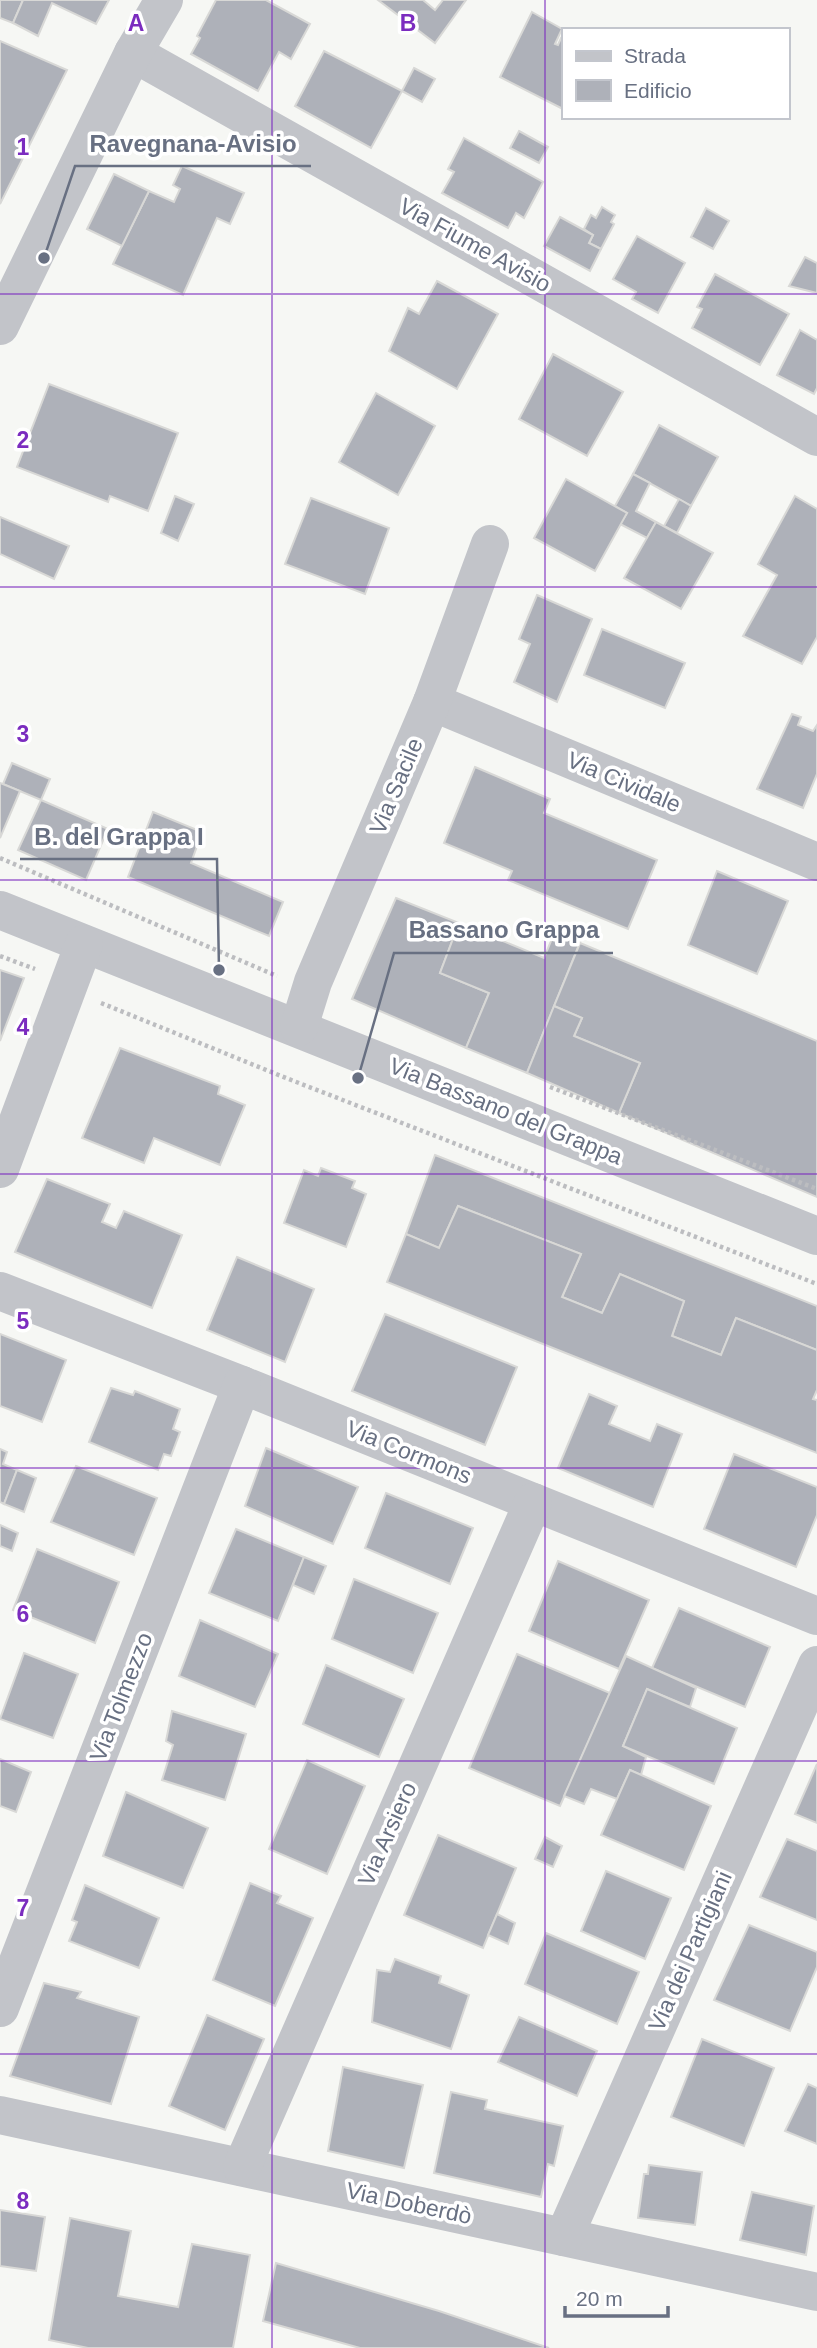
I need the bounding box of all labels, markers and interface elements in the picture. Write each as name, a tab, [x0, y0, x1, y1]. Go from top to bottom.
text: A	[128, 10, 144, 36]
text: B	[400, 10, 416, 36]
legend	[562, 28, 789, 119]
text: Strada	[624, 44, 686, 67]
text: Edificio	[624, 79, 692, 102]
callout: Ravegnana-Avisio	[75, 121, 311, 166]
text: Ravegnana-Avisio	[89, 130, 297, 157]
text: 1	[17, 134, 30, 160]
street label: Via Fiume Avisio	[395, 193, 555, 297]
text: 2	[17, 427, 29, 453]
text: 3	[17, 721, 29, 747]
street label: Via Sacile	[364, 734, 428, 838]
street label: Via Cividale	[563, 746, 685, 818]
callout: B. del Grappa I	[20, 814, 217, 859]
text: B. del Grappa I	[34, 823, 204, 850]
callout: Bassano Grappa	[394, 908, 613, 953]
text: Bassano Grappa	[409, 916, 600, 943]
text: 4	[17, 1014, 30, 1040]
street label: Via Bassano del Grappa	[386, 1052, 626, 1170]
text: 5	[17, 1308, 30, 1334]
street label: Via Cormons	[343, 1415, 475, 1489]
text: 6	[17, 1601, 29, 1627]
street label: Via Tolmezzo	[85, 1629, 157, 1765]
street label: Via Arsiero	[353, 1778, 421, 1890]
street label: Via dei Partigiani	[643, 1867, 737, 2035]
text: 7	[17, 1895, 29, 1921]
street label: Via Doberdò	[344, 2177, 474, 2229]
text: 8	[17, 2188, 30, 2214]
scale bar	[565, 2274, 668, 2318]
text: 20 m	[576, 2287, 623, 2310]

